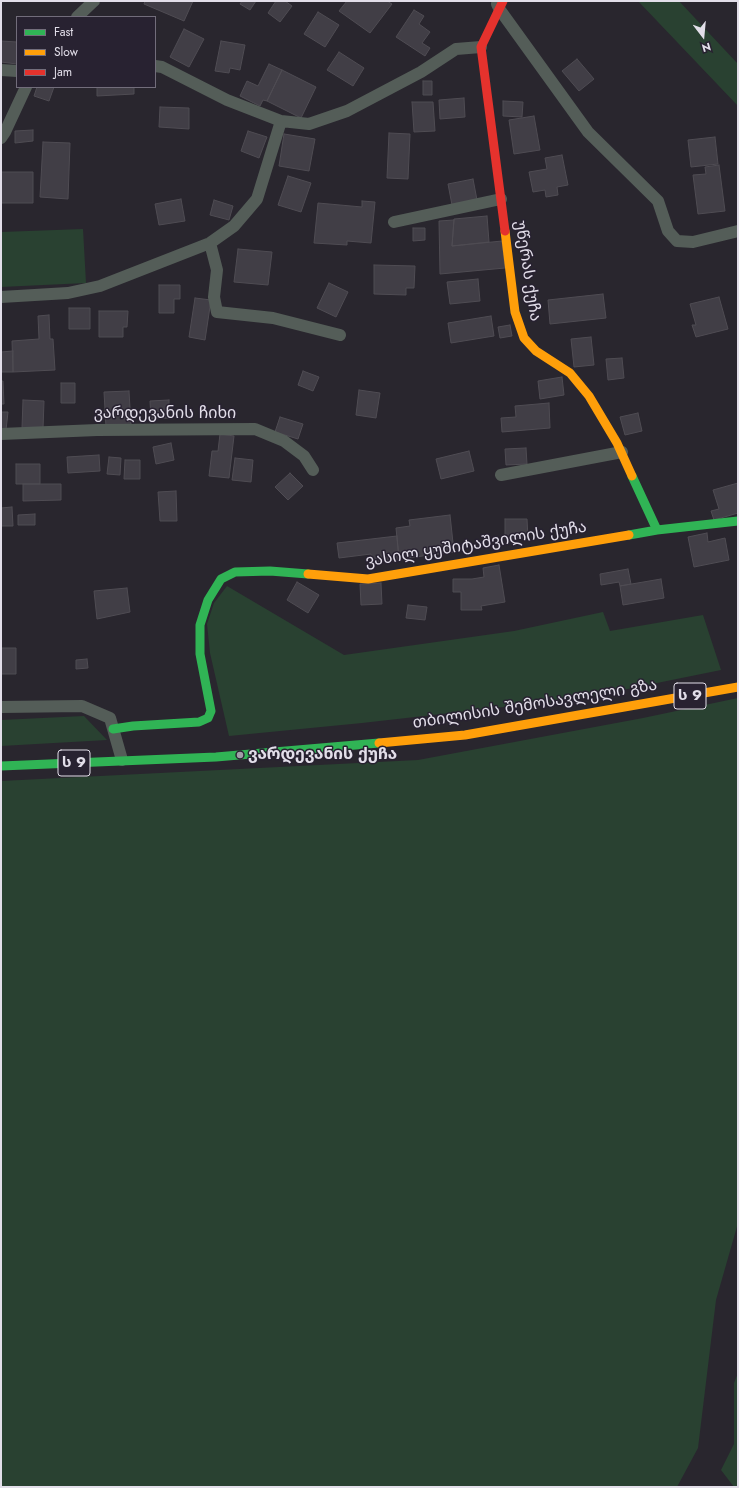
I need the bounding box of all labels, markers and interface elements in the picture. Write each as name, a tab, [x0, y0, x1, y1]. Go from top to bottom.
legend	[16, 16, 156, 88]
north arrow	[683, 16, 723, 56]
text: Fast	[54, 23, 73, 41]
text: N	[700, 39, 713, 56]
text: Slow	[54, 43, 78, 61]
text: Jam	[54, 63, 72, 81]
street label: უწერას ქუჩა	[510, 219, 544, 323]
street label: ვარდევანის ჩიხი	[94, 404, 236, 424]
street label: ვასილ ყუშიტაშვილის ქუჩა	[364, 518, 588, 572]
street label: თბილისის შემოსავლელი გზა	[412, 676, 658, 734]
road number: ს 9	[674, 683, 706, 709]
place label: ვარდევანის ქუჩა	[248, 745, 397, 765]
road number: ს 9	[58, 750, 90, 776]
marker: ვარდევანის ქუჩა	[235, 750, 245, 760]

